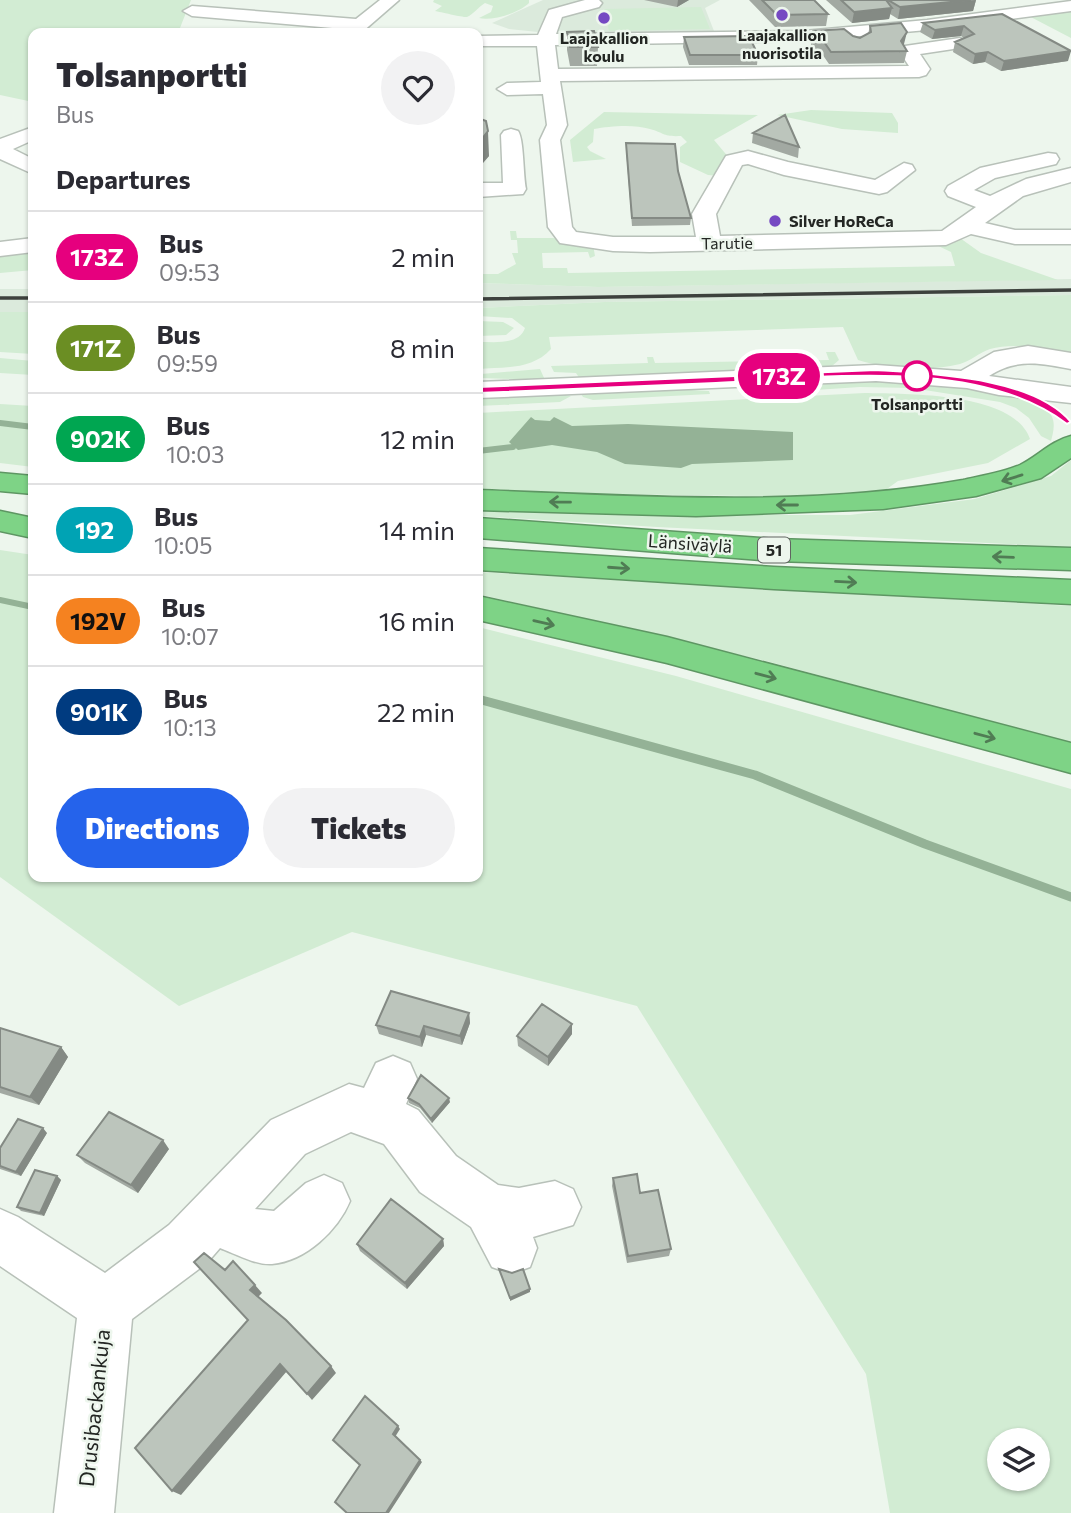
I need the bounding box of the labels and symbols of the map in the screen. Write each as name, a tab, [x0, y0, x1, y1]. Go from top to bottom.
marker: Laajakallion nuorisotila	[774, 7, 790, 23]
marker: Laajakallion koulu	[596, 10, 612, 26]
place label: Laajakallion nuorisotila	[738, 25, 826, 62]
place label: Laajakallion koulu	[560, 28, 648, 65]
place label: Silver HoReCa	[789, 211, 894, 230]
marker: Silver HoReCa	[767, 213, 783, 229]
street label: Tarutie	[701, 233, 753, 252]
line badge: 173Z	[730, 353, 828, 399]
marker: Tolsanportti	[902, 361, 932, 391]
place label: Tolsanportti	[871, 394, 963, 413]
one-way arrow	[1002, 472, 1024, 485]
one-way arrow	[549, 495, 572, 509]
one-way arrow	[776, 498, 799, 512]
street label: Länsiväylä	[647, 529, 733, 557]
road number: 51	[758, 538, 790, 562]
one-way arrow	[992, 550, 1015, 564]
one-way arrow	[607, 562, 630, 575]
one-way arrow	[835, 575, 858, 588]
one-way arrow	[532, 616, 555, 630]
one-way arrow	[754, 670, 776, 683]
one-way arrow	[973, 730, 996, 743]
street label: Drusibackankuja	[73, 1328, 114, 1488]

